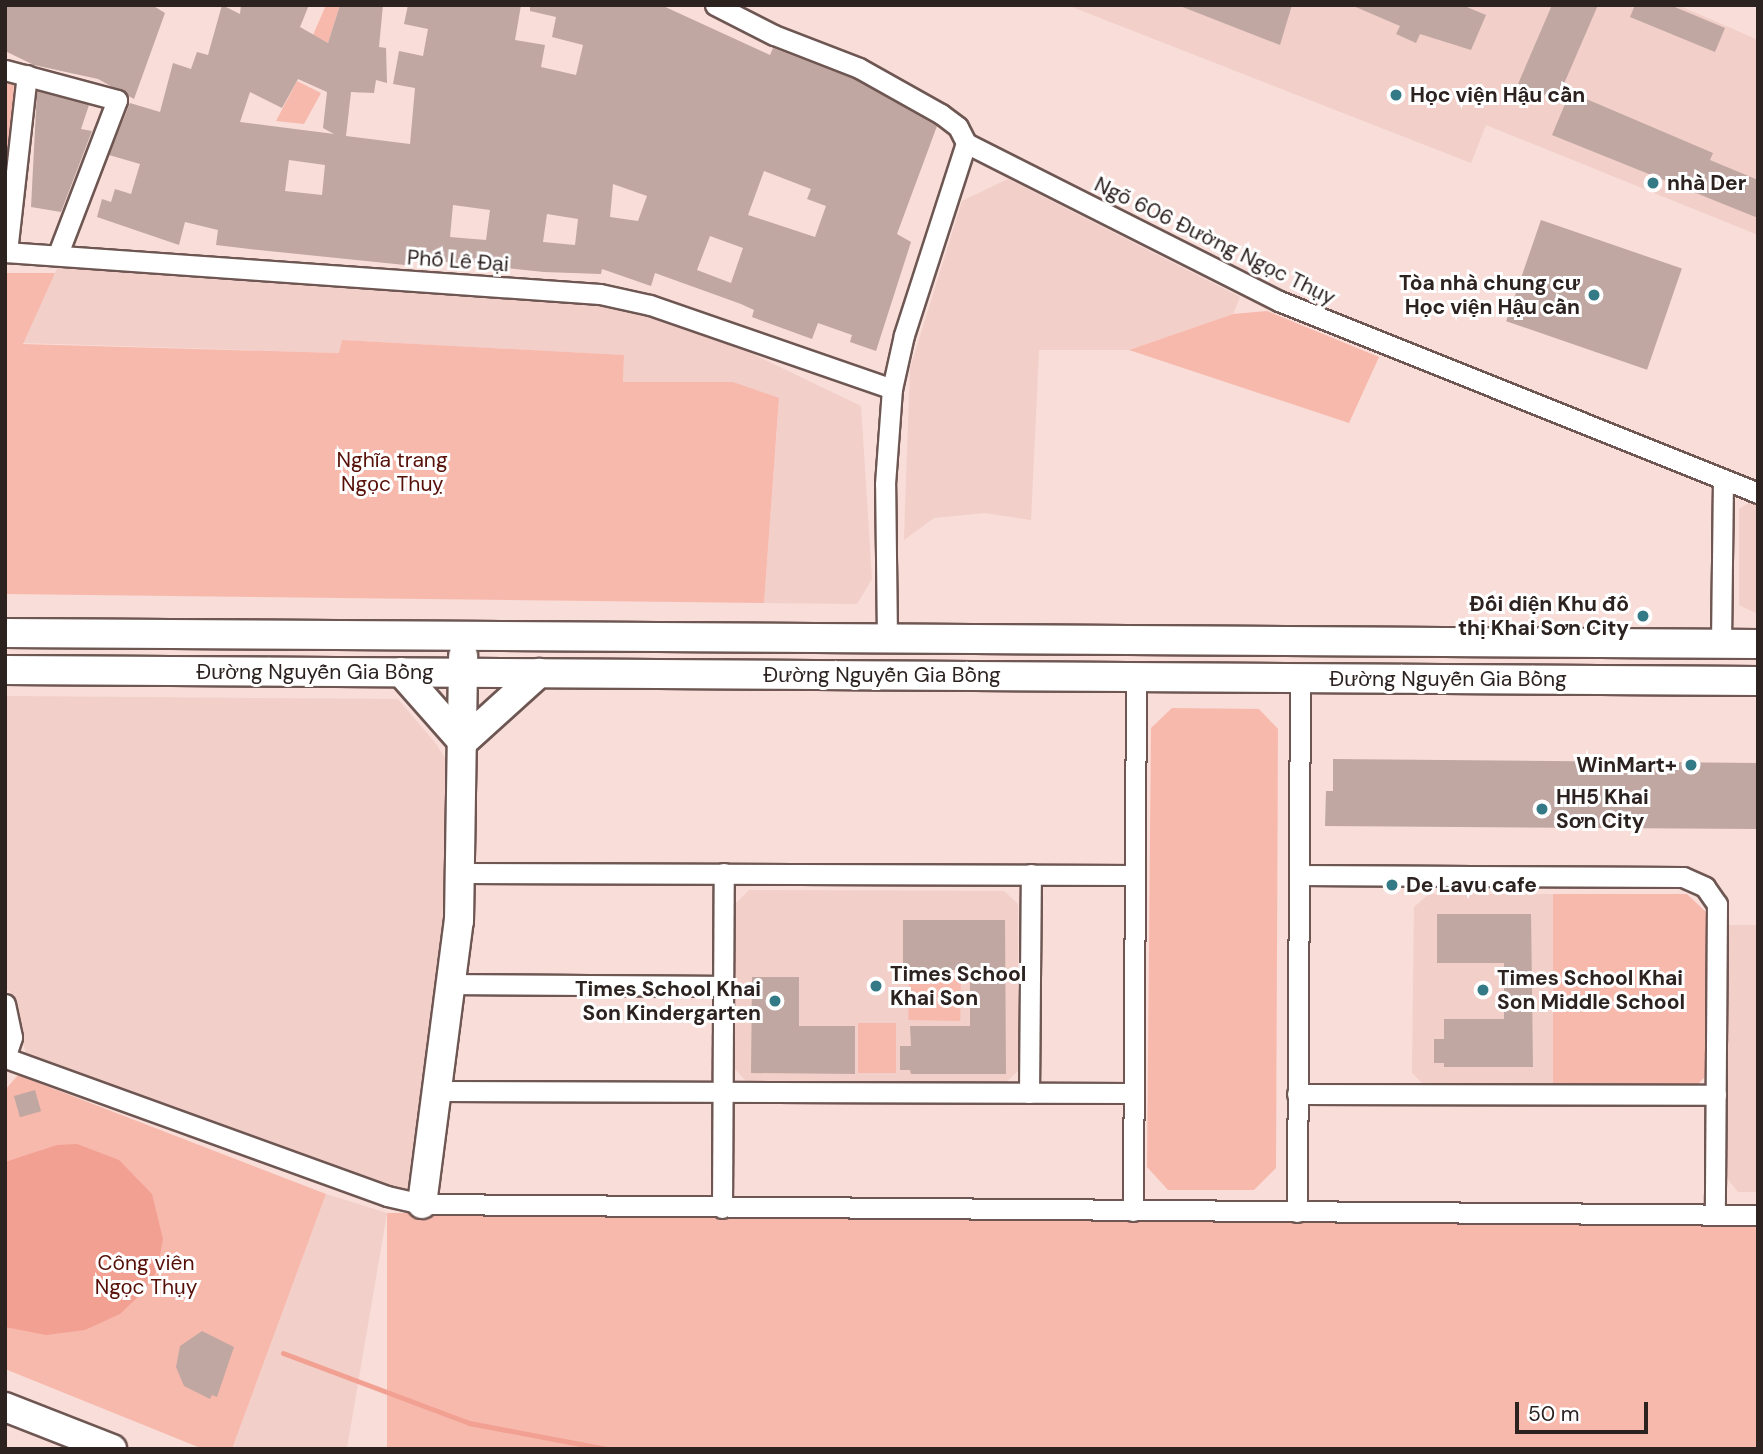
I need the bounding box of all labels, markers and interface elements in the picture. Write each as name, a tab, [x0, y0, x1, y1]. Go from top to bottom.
place label: Học viện Hậu cần	[1410, 82, 1585, 108]
marker: Học viện Hậu cần	[1388, 87, 1404, 103]
place label: nhà Der	[1667, 170, 1746, 196]
street label: Ngõ 606 Đường Ngọc Thụy	[1090, 172, 1340, 310]
marker: nhà Der	[1645, 175, 1661, 191]
street label: Phố Lê Đại	[406, 245, 510, 277]
place label: Tòa nhà chung cư Học viện Hậu cần	[1399, 270, 1580, 320]
marker: Tòa nhà chung cư Học viện Hậu cần	[1586, 287, 1602, 303]
park label: Nghĩa trang Ngọc Thuỵ	[336, 447, 448, 497]
place label: Đối diện Khu đô thị Khai Sơn City	[1458, 591, 1629, 641]
marker: Đối diện Khu đô thị Khai Sơn City	[1635, 608, 1651, 624]
street label: Đường Nguyễn Gia Bồng	[196, 659, 434, 685]
street label: Đường Nguyễn Gia Bồng	[763, 662, 1001, 688]
street label: Đường Nguyễn Gia Bồng	[1329, 666, 1567, 692]
place label: WinMart+	[1576, 752, 1677, 778]
marker: WinMart+	[1683, 757, 1699, 773]
place label: HH5 Khai Sơn City	[1556, 784, 1649, 834]
marker: HH5 Khai Sơn City	[1534, 801, 1550, 817]
place label: De Lavu cafe	[1406, 872, 1537, 898]
marker: De Lavu cafe	[1384, 877, 1400, 893]
place label: Times School Khai Son	[890, 961, 1026, 1011]
place label: Times School Khai Son Middle School	[1497, 965, 1685, 1015]
place label: Times School Khai Son Kindergarten	[575, 976, 761, 1026]
marker: Times School Khai Son	[868, 978, 884, 994]
marker: Times School Khai Son Middle School	[1475, 982, 1491, 998]
marker: Times School Khai Son Kindergarten	[767, 993, 783, 1009]
park label: Công viên Ngọc Thụy	[95, 1250, 197, 1300]
scale bar	[1518, 1388, 1651, 1432]
text: 50 m	[1528, 1400, 1579, 1428]

